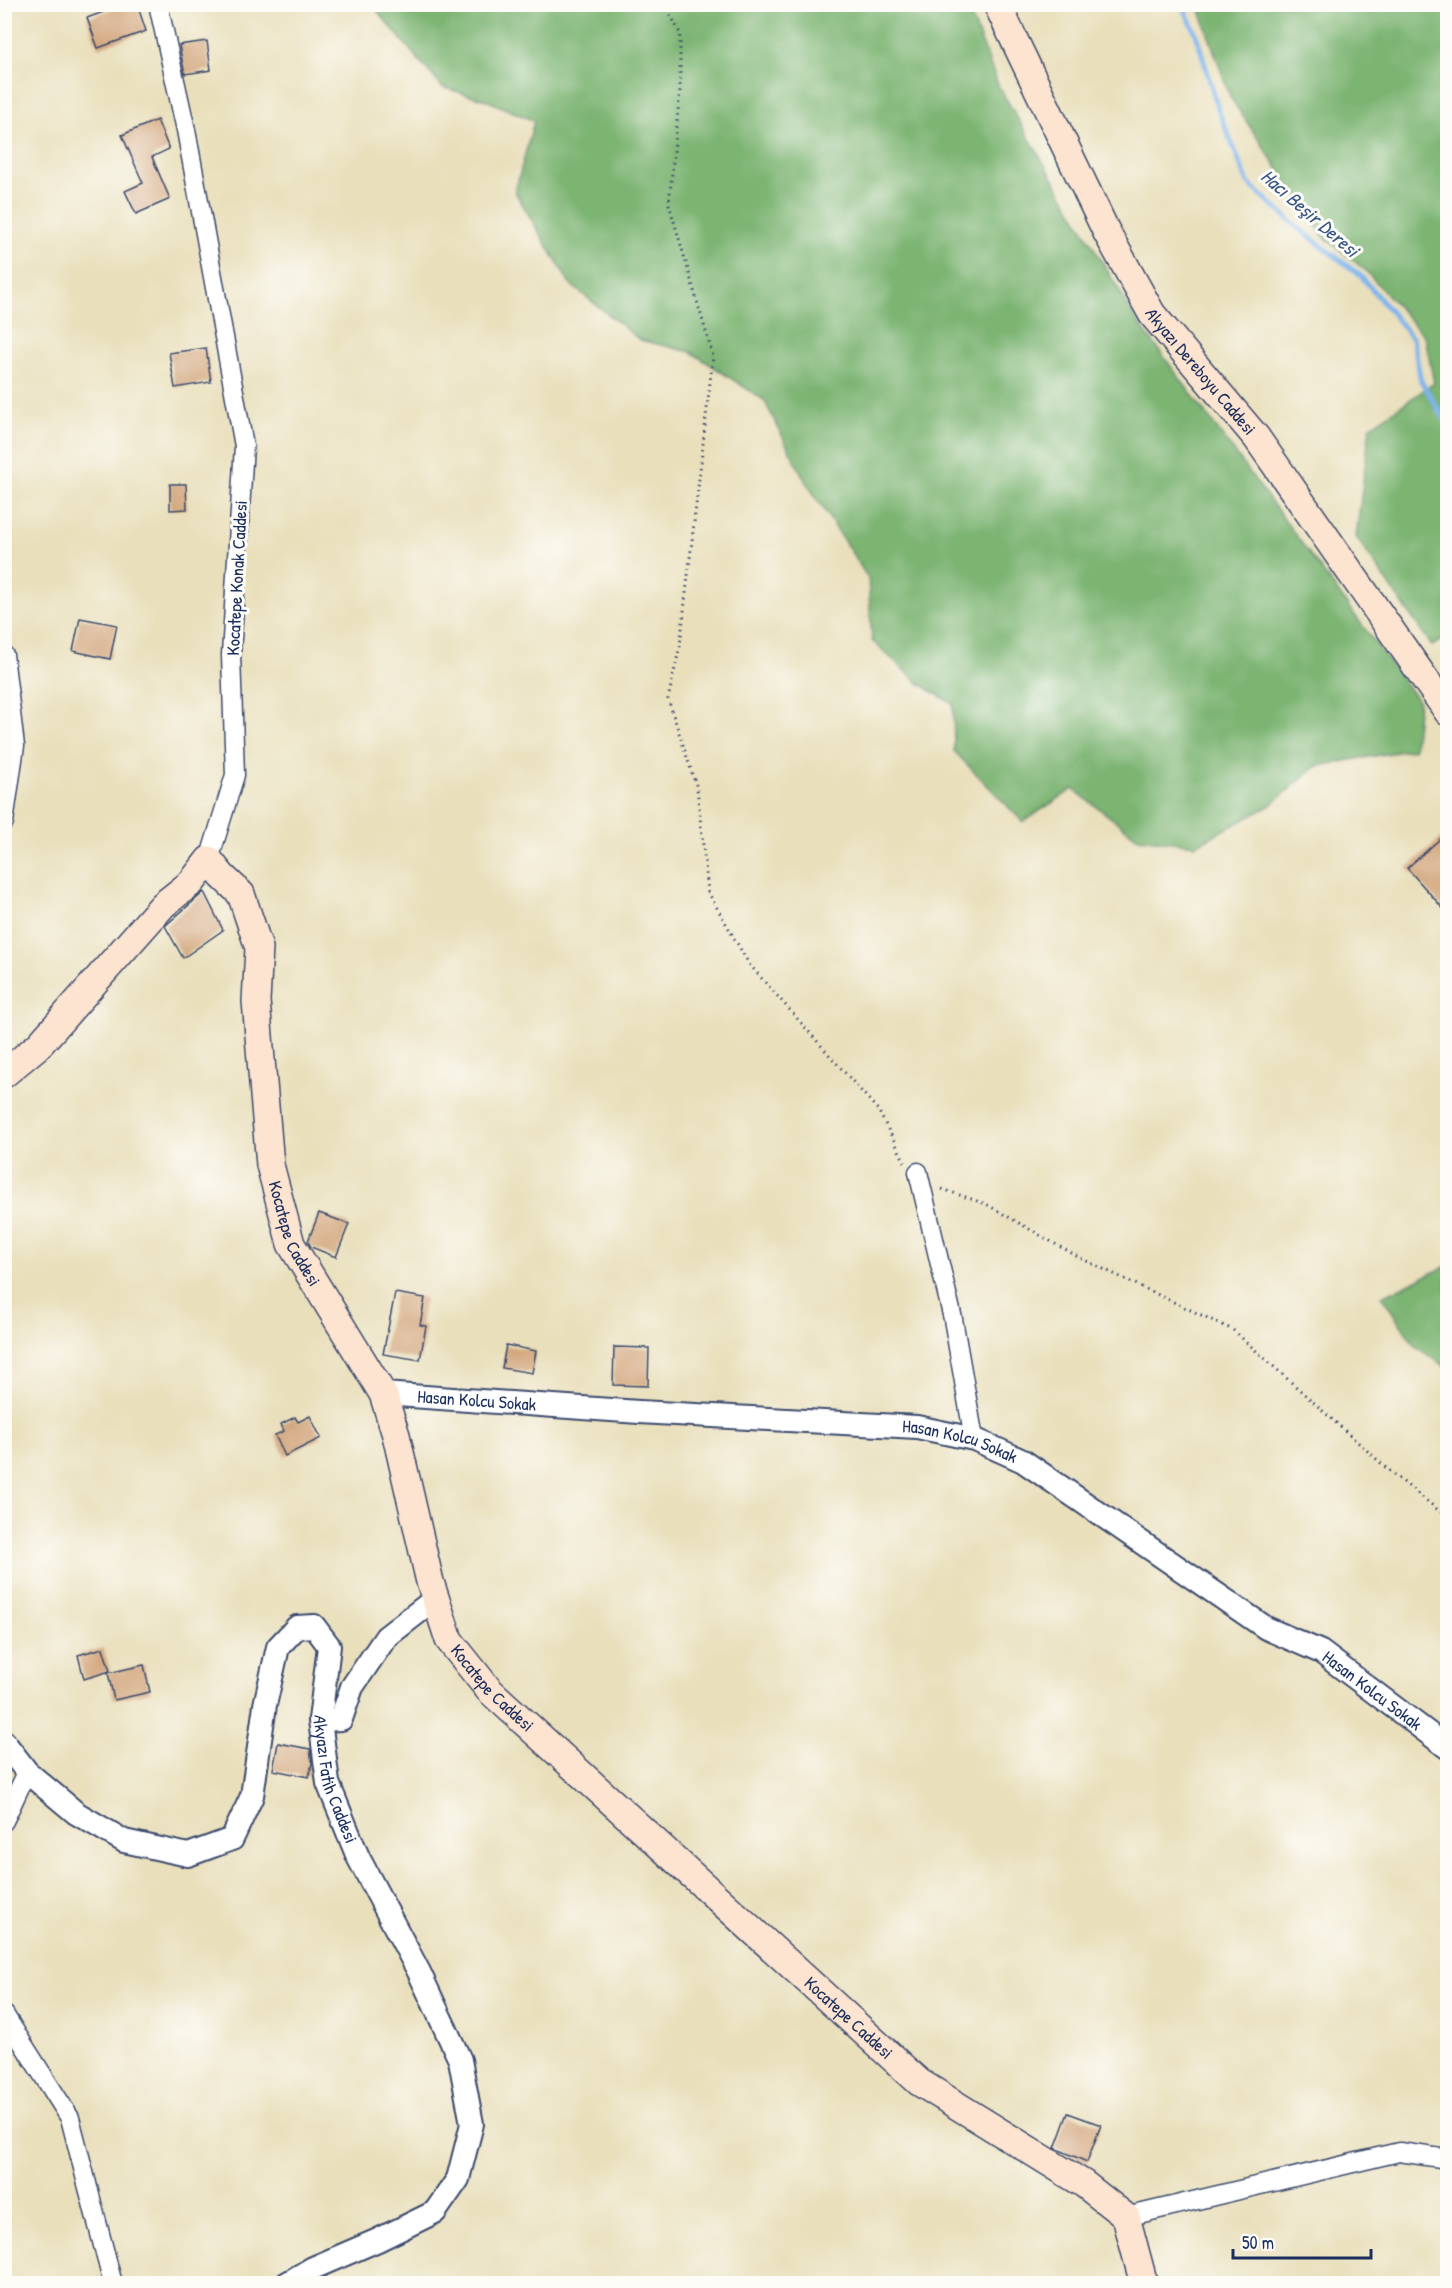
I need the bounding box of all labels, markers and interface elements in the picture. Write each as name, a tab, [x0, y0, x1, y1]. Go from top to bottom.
water label: Hacı Beşir Deresi	[1255, 162, 1367, 264]
street label: Akyazı Dereboyu Caddesi	[1139, 304, 1262, 440]
street label: Kocatepe Konak Caddesi	[220, 500, 253, 656]
street label: Kocatepe Caddesi	[263, 1178, 327, 1291]
street label: Hasan Kolcu Sokak	[416, 1383, 538, 1417]
street label: Hasan Kolcu Sokak	[902, 1413, 1022, 1469]
street label: Kocatepe Caddesi	[445, 1639, 540, 1737]
street label: Hasan Kolcu Sokak	[1317, 1644, 1428, 1736]
street label: Akyazı Fatih Caddesi	[308, 1714, 364, 1847]
street label: Kocatepe Caddesi	[799, 1970, 899, 2065]
scale bar	[1233, 2222, 1371, 2260]
text: 50 m	[1242, 2230, 1274, 2255]

